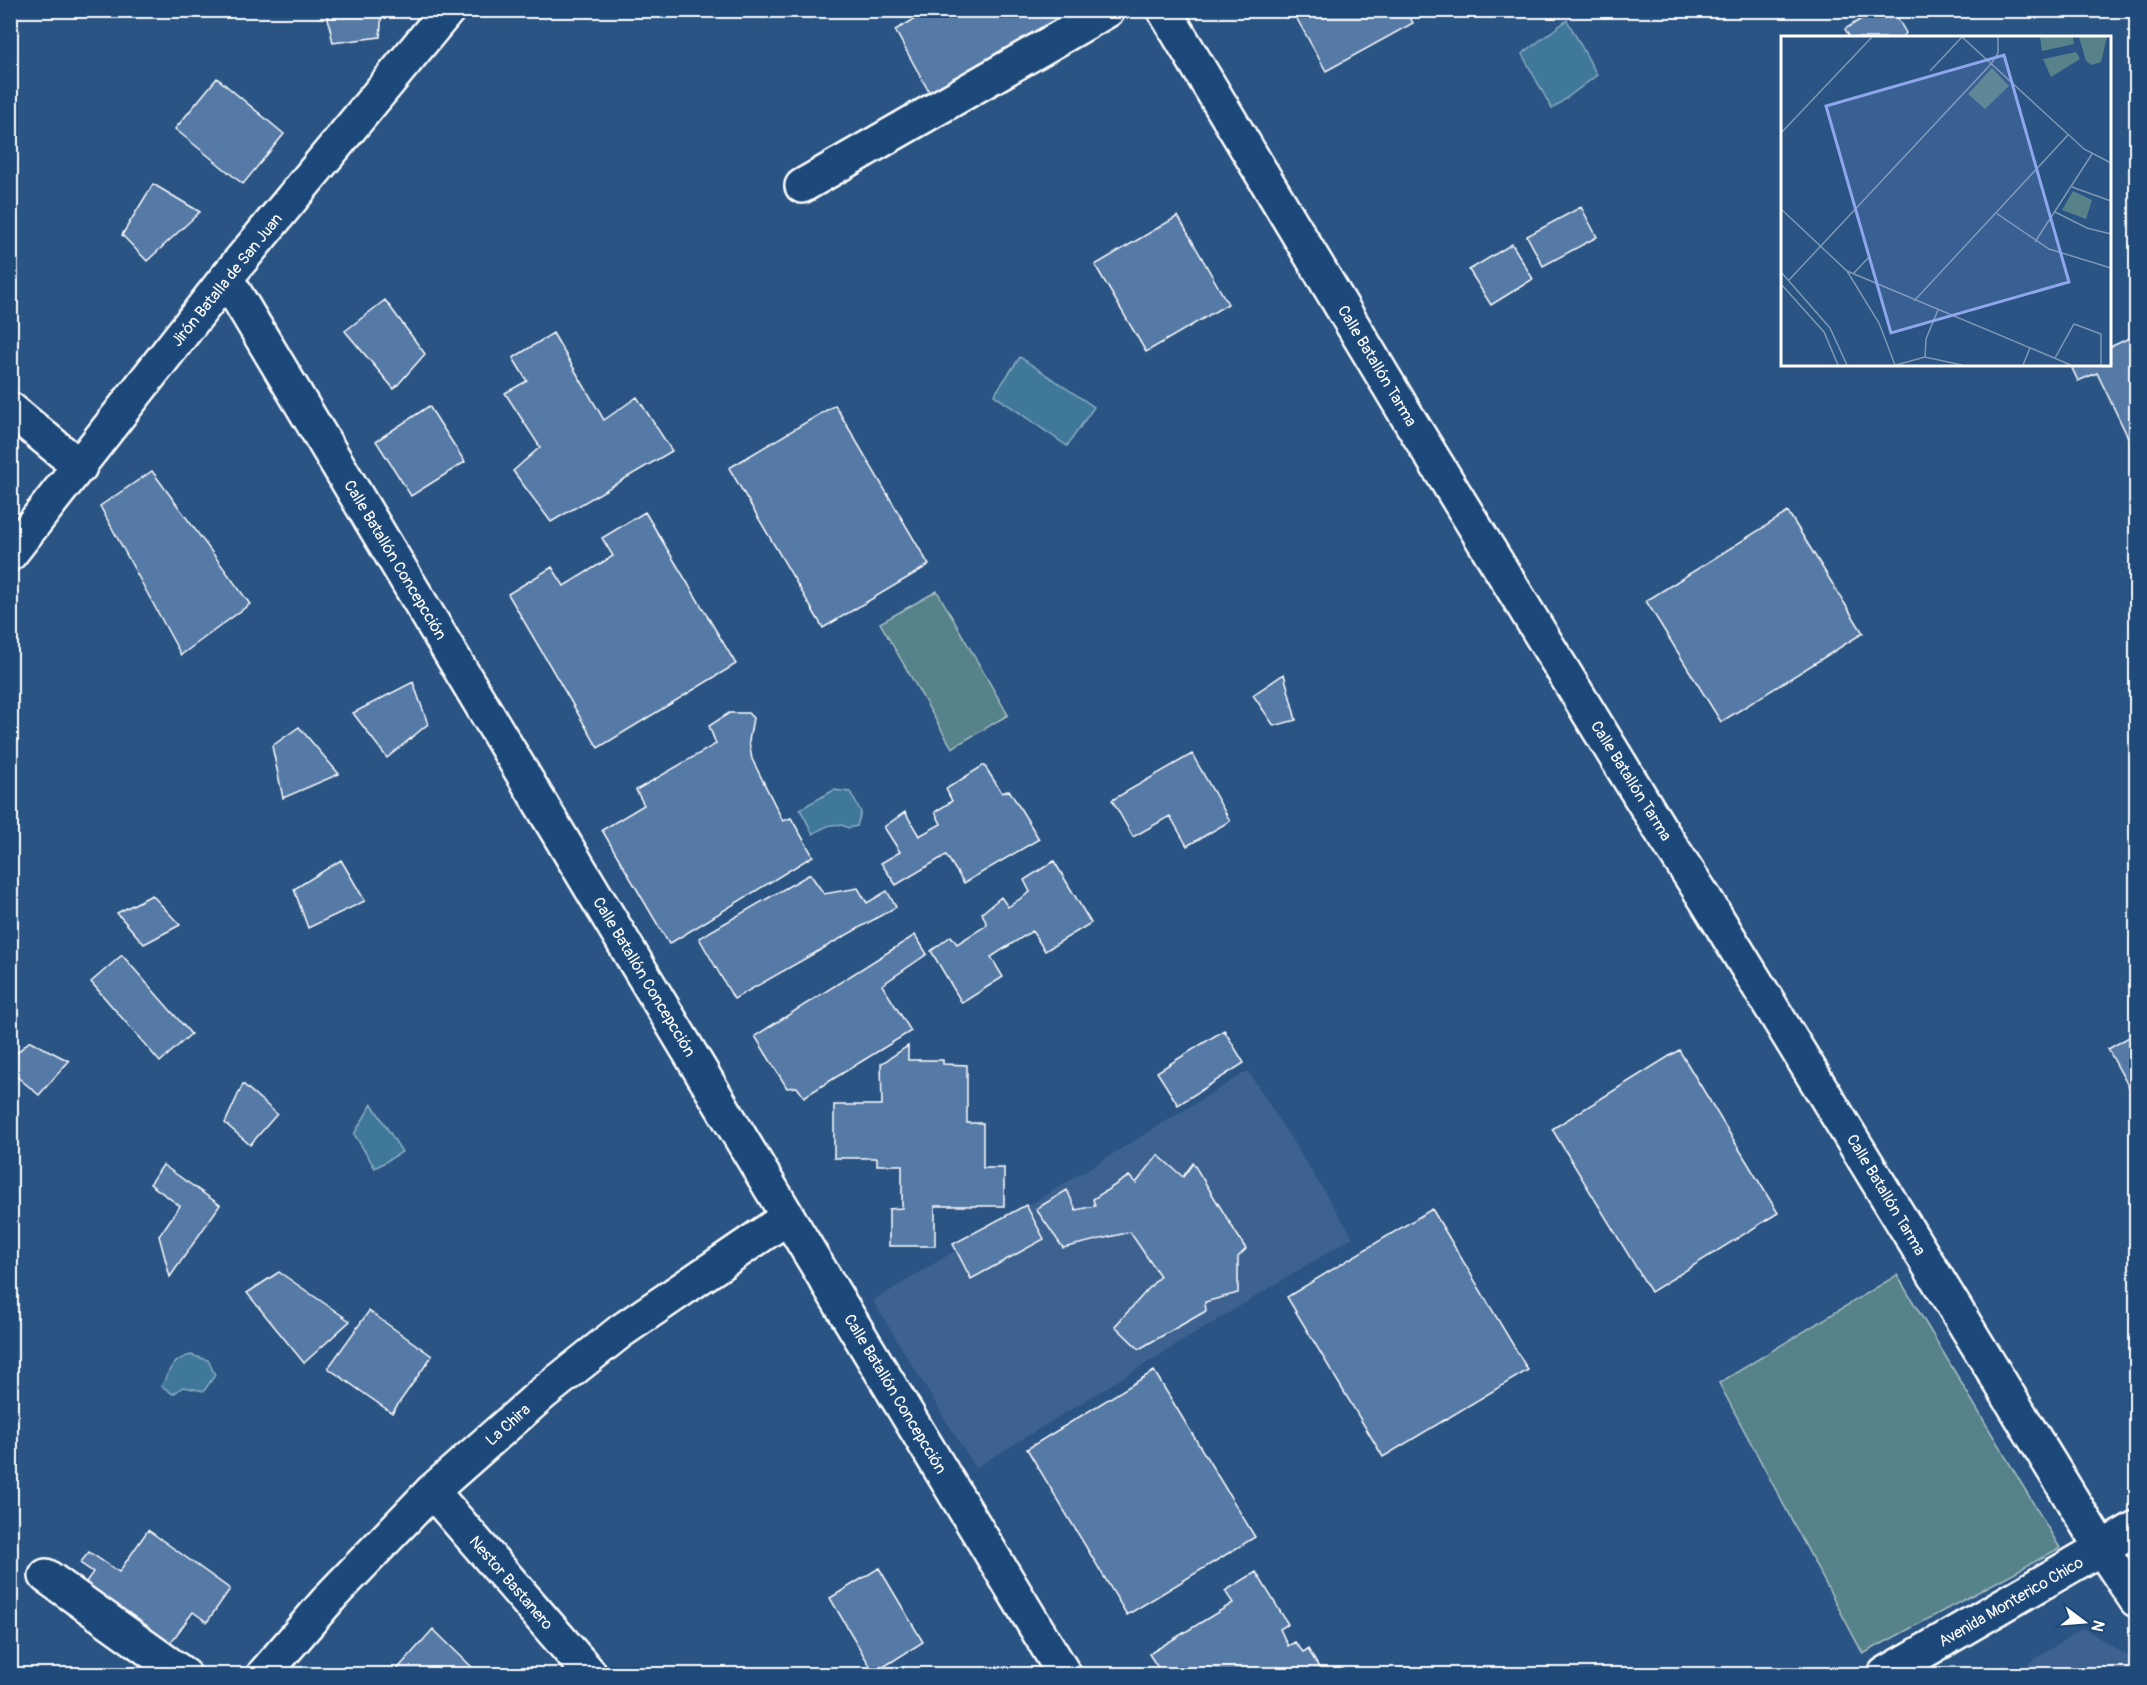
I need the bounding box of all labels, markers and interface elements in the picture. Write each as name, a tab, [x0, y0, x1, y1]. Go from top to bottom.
inset map	[1781, 36, 2111, 366]
street label: Jirón Batalla de San Juan	[167, 209, 287, 351]
street label: Calle Batallón Tarma	[1333, 302, 1421, 430]
street label: Calle Batallón Concepcción	[339, 476, 451, 644]
street label: Calle Batallón Tarma	[1586, 717, 1676, 845]
street label: Calle Batallón Concepcción	[588, 893, 700, 1061]
street label: Calle Batallón Tarma	[1842, 1131, 1930, 1259]
street label: Calle Batallón Concepcción	[839, 1310, 951, 1478]
street label: La Chira	[481, 1400, 535, 1450]
street label: Nestor Bastanero	[465, 1532, 558, 1634]
street label: Avenida Monterico Chico	[1935, 1552, 2087, 1652]
north arrow	[2054, 1592, 2114, 1652]
text: N	[2086, 1618, 2109, 1634]

